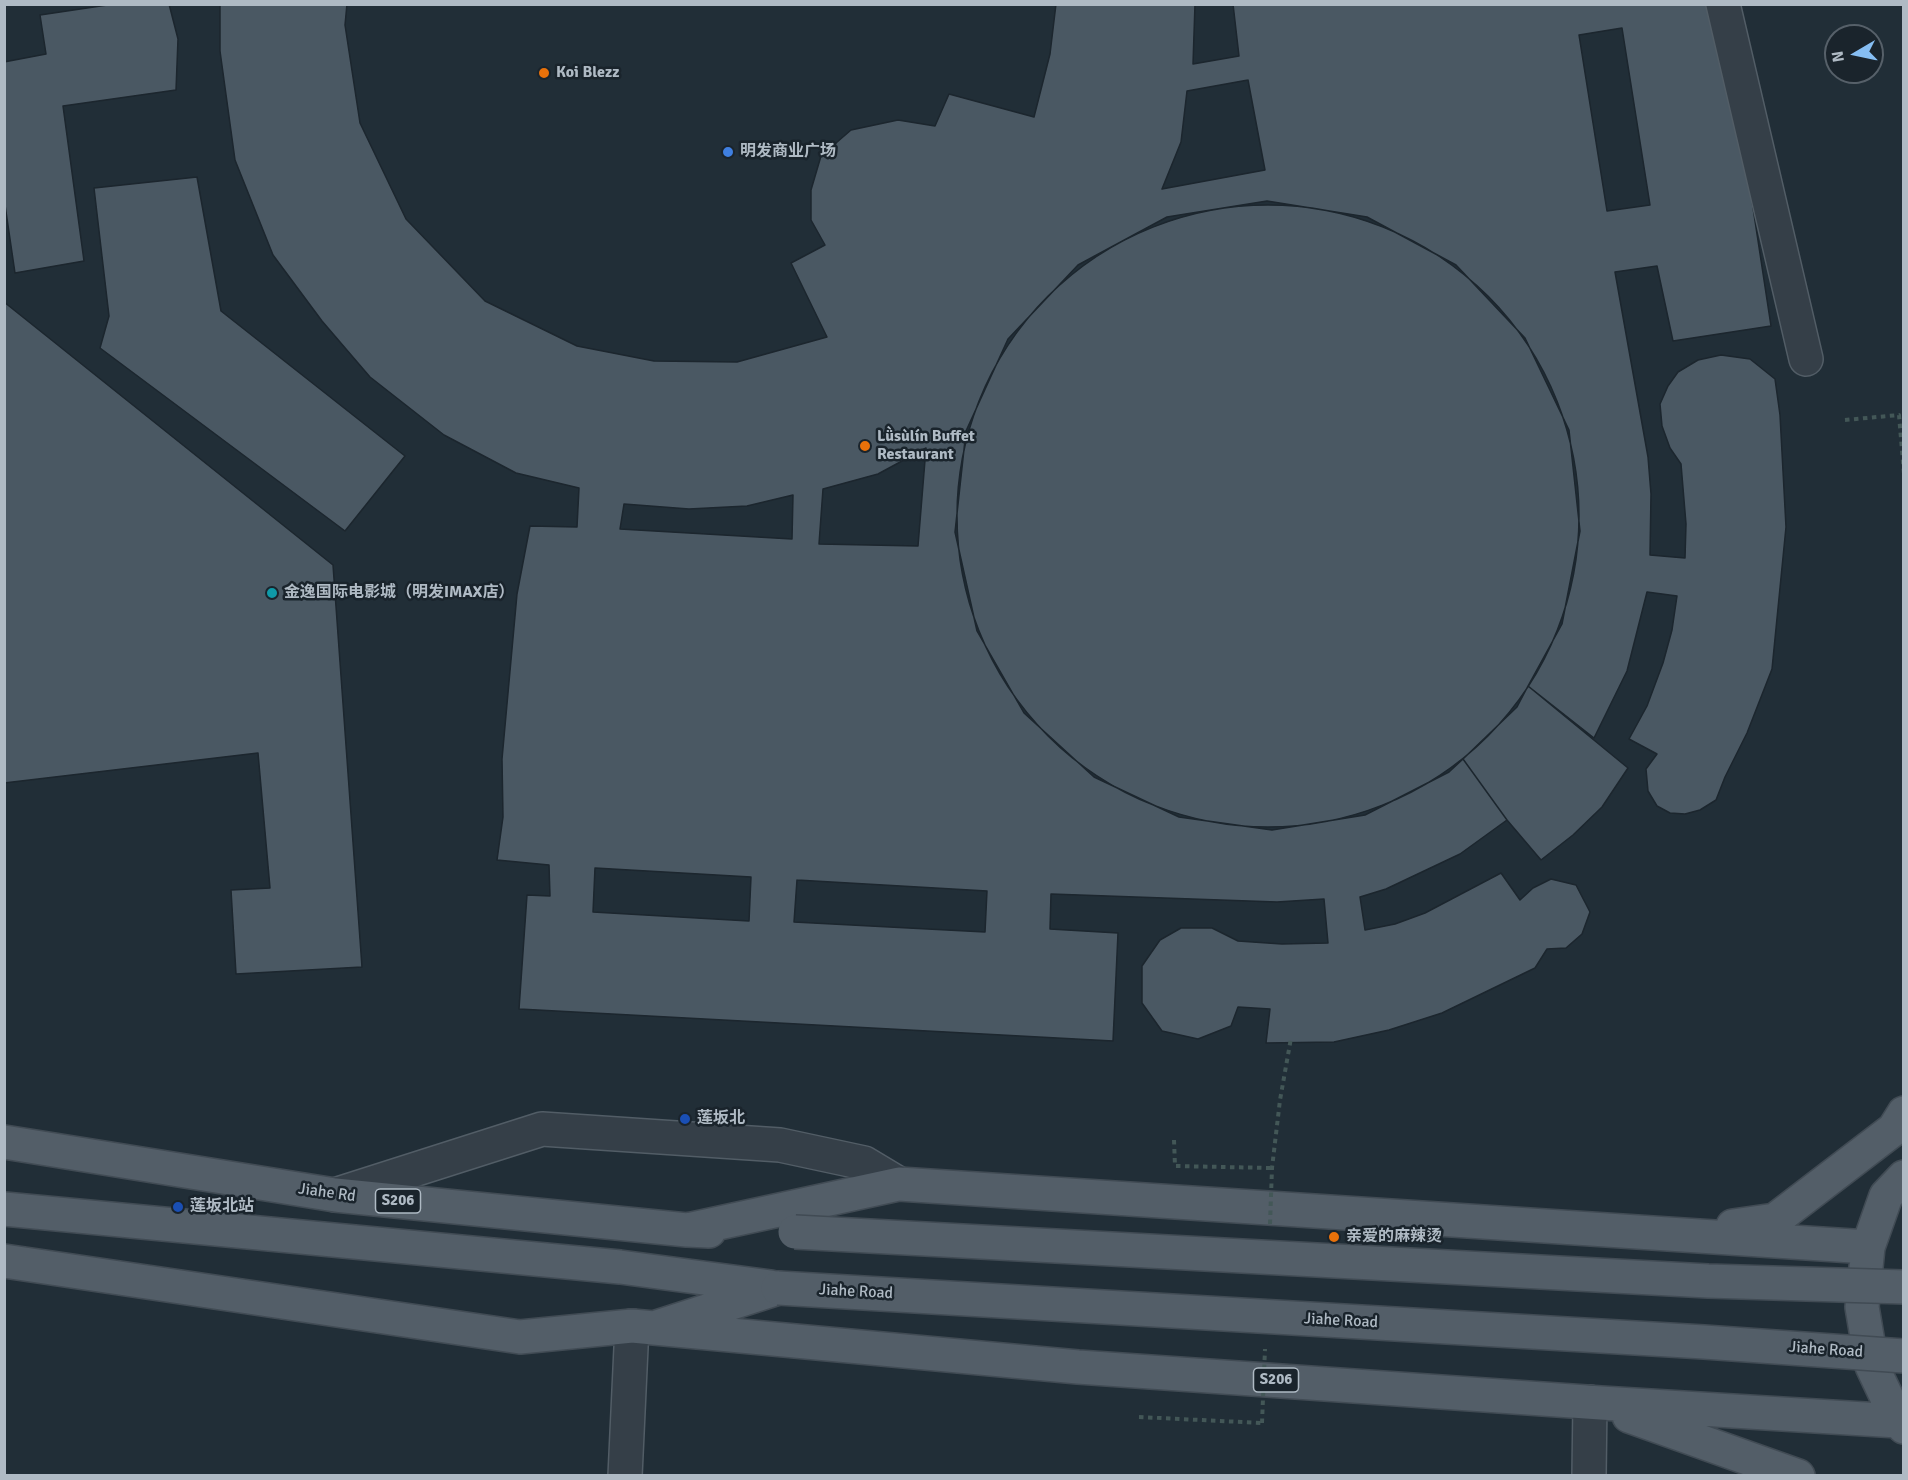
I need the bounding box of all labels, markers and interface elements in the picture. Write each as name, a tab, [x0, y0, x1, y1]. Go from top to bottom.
north arrow	[1824, 24, 1884, 84]
text: N	[1827, 49, 1849, 64]
place label: Koi Blezz	[556, 63, 619, 83]
marker: Koi Blezz	[537, 66, 551, 80]
place label: 明发商业广场	[740, 142, 836, 162]
marker: 明发商业广场	[721, 145, 735, 159]
place label: Lǜsùlín Buffet Restaurant	[877, 427, 975, 465]
marker: Lǜsùlín Buffet Restaurant	[858, 439, 872, 453]
place label: 金逸国际电影城（明发IMAX店）	[284, 583, 514, 603]
marker: 金逸国际电影城（明发IMAX店）	[265, 586, 279, 600]
place label: 莲坂北	[697, 1109, 745, 1129]
marker: 莲坂北	[678, 1112, 692, 1126]
street label: Jiahe Rd	[297, 1179, 357, 1207]
road number: S206	[376, 1189, 420, 1213]
place label: 莲坂北站	[190, 1197, 254, 1217]
marker: 莲坂北站	[171, 1200, 185, 1214]
place label: 亲爱的麻辣烫	[1346, 1227, 1442, 1247]
marker: 亲爱的麻辣烫	[1327, 1230, 1341, 1244]
street label: Jiahe Road	[818, 1280, 894, 1304]
street label: Jiahe Road	[1303, 1309, 1379, 1333]
street label: Jiahe Road	[1788, 1338, 1864, 1362]
road number: S206	[1254, 1368, 1298, 1392]

